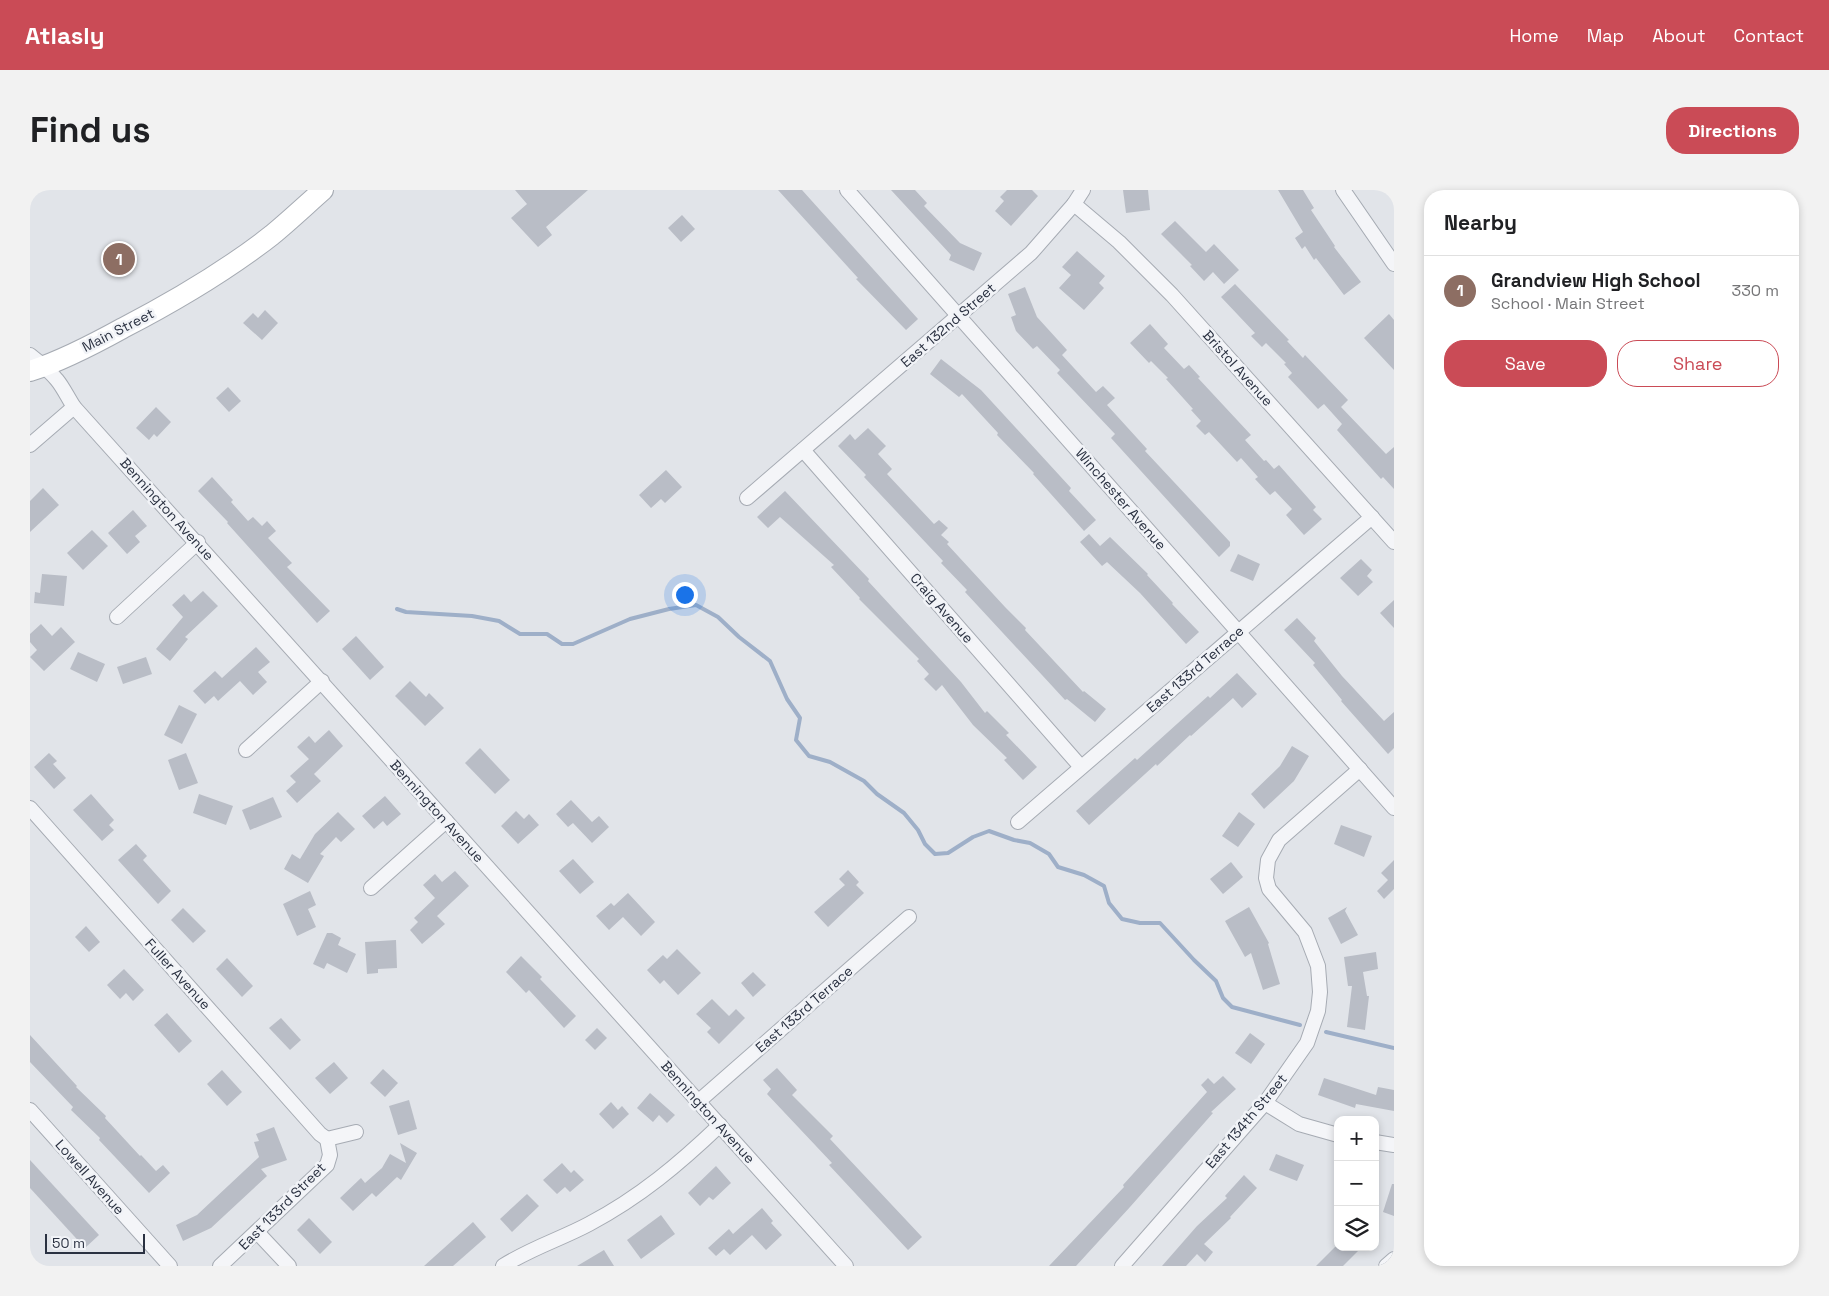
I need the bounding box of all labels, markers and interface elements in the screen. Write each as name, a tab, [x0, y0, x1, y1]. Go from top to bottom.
text: Atlasly	[25, 20, 104, 51]
text: Home	[1510, 24, 1559, 47]
text: Map	[1587, 24, 1624, 47]
text: About	[1652, 24, 1706, 47]
text: Contact	[1734, 24, 1804, 47]
button: Directions	[1666, 107, 1799, 154]
text: Find us	[30, 108, 151, 152]
text: Nearby	[1444, 209, 1517, 236]
pin: 1	[103, 240, 135, 278]
text: Grandview High School	[1491, 268, 1701, 293]
street label: East 132nd Street	[897, 279, 999, 371]
text: 1	[1456, 280, 1464, 301]
text: 330 m	[1732, 280, 1779, 301]
text: School · Main Street	[1491, 293, 1645, 314]
street label: Main Street	[79, 304, 157, 356]
street label: Bristol Avenue	[1199, 326, 1277, 410]
button: Save	[1444, 340, 1607, 387]
button: Share	[1617, 340, 1779, 387]
street label: Winchester Avenue	[1072, 444, 1170, 554]
street label: Bennington Avenue	[116, 454, 218, 564]
street label: Craig Avenue	[907, 569, 977, 647]
your location	[672, 582, 698, 608]
street label: East 133rd Terrace	[1143, 622, 1247, 716]
street label: Bennington Avenue	[386, 756, 488, 866]
street label: Fuller Avenue	[141, 935, 215, 1013]
street label: East 133rd Terrace	[752, 962, 856, 1056]
street label: Bennington Avenue	[657, 1057, 759, 1167]
street label: East 134th Street	[1201, 1070, 1291, 1172]
map controls	[1334, 1116, 1379, 1251]
button: +	[1334, 1116, 1379, 1161]
street label: Lowell Avenue	[51, 1136, 129, 1218]
street label: East 133rd Street	[235, 1159, 329, 1253]
button: −	[1334, 1161, 1379, 1206]
button: layers	[1334, 1206, 1379, 1251]
scale bar	[45, 1231, 145, 1254]
text: 50 m	[52, 1234, 85, 1252]

